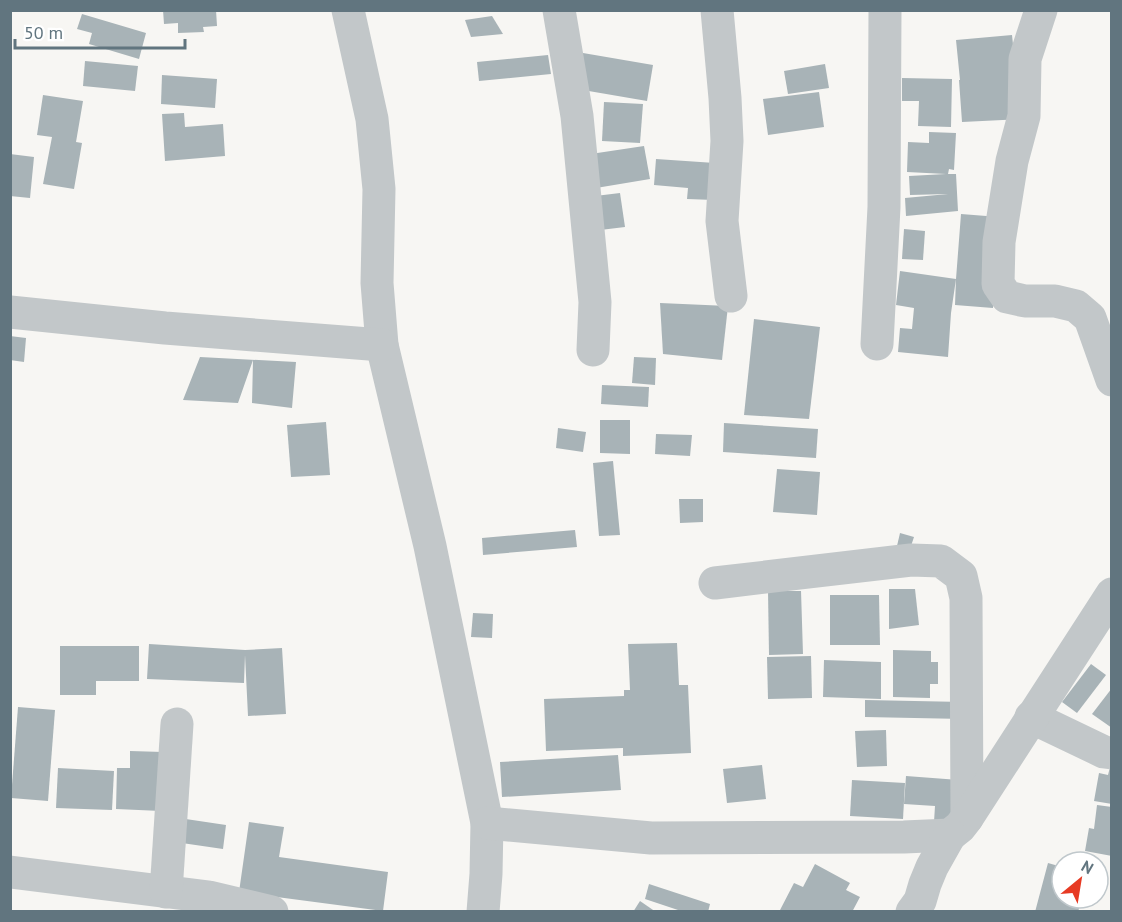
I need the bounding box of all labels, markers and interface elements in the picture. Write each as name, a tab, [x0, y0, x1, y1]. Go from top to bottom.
scale bar	[15, 12, 184, 50]
text: 50 m	[24, 21, 63, 44]
north arrow	[1050, 850, 1110, 910]
text: N	[1078, 856, 1097, 878]

